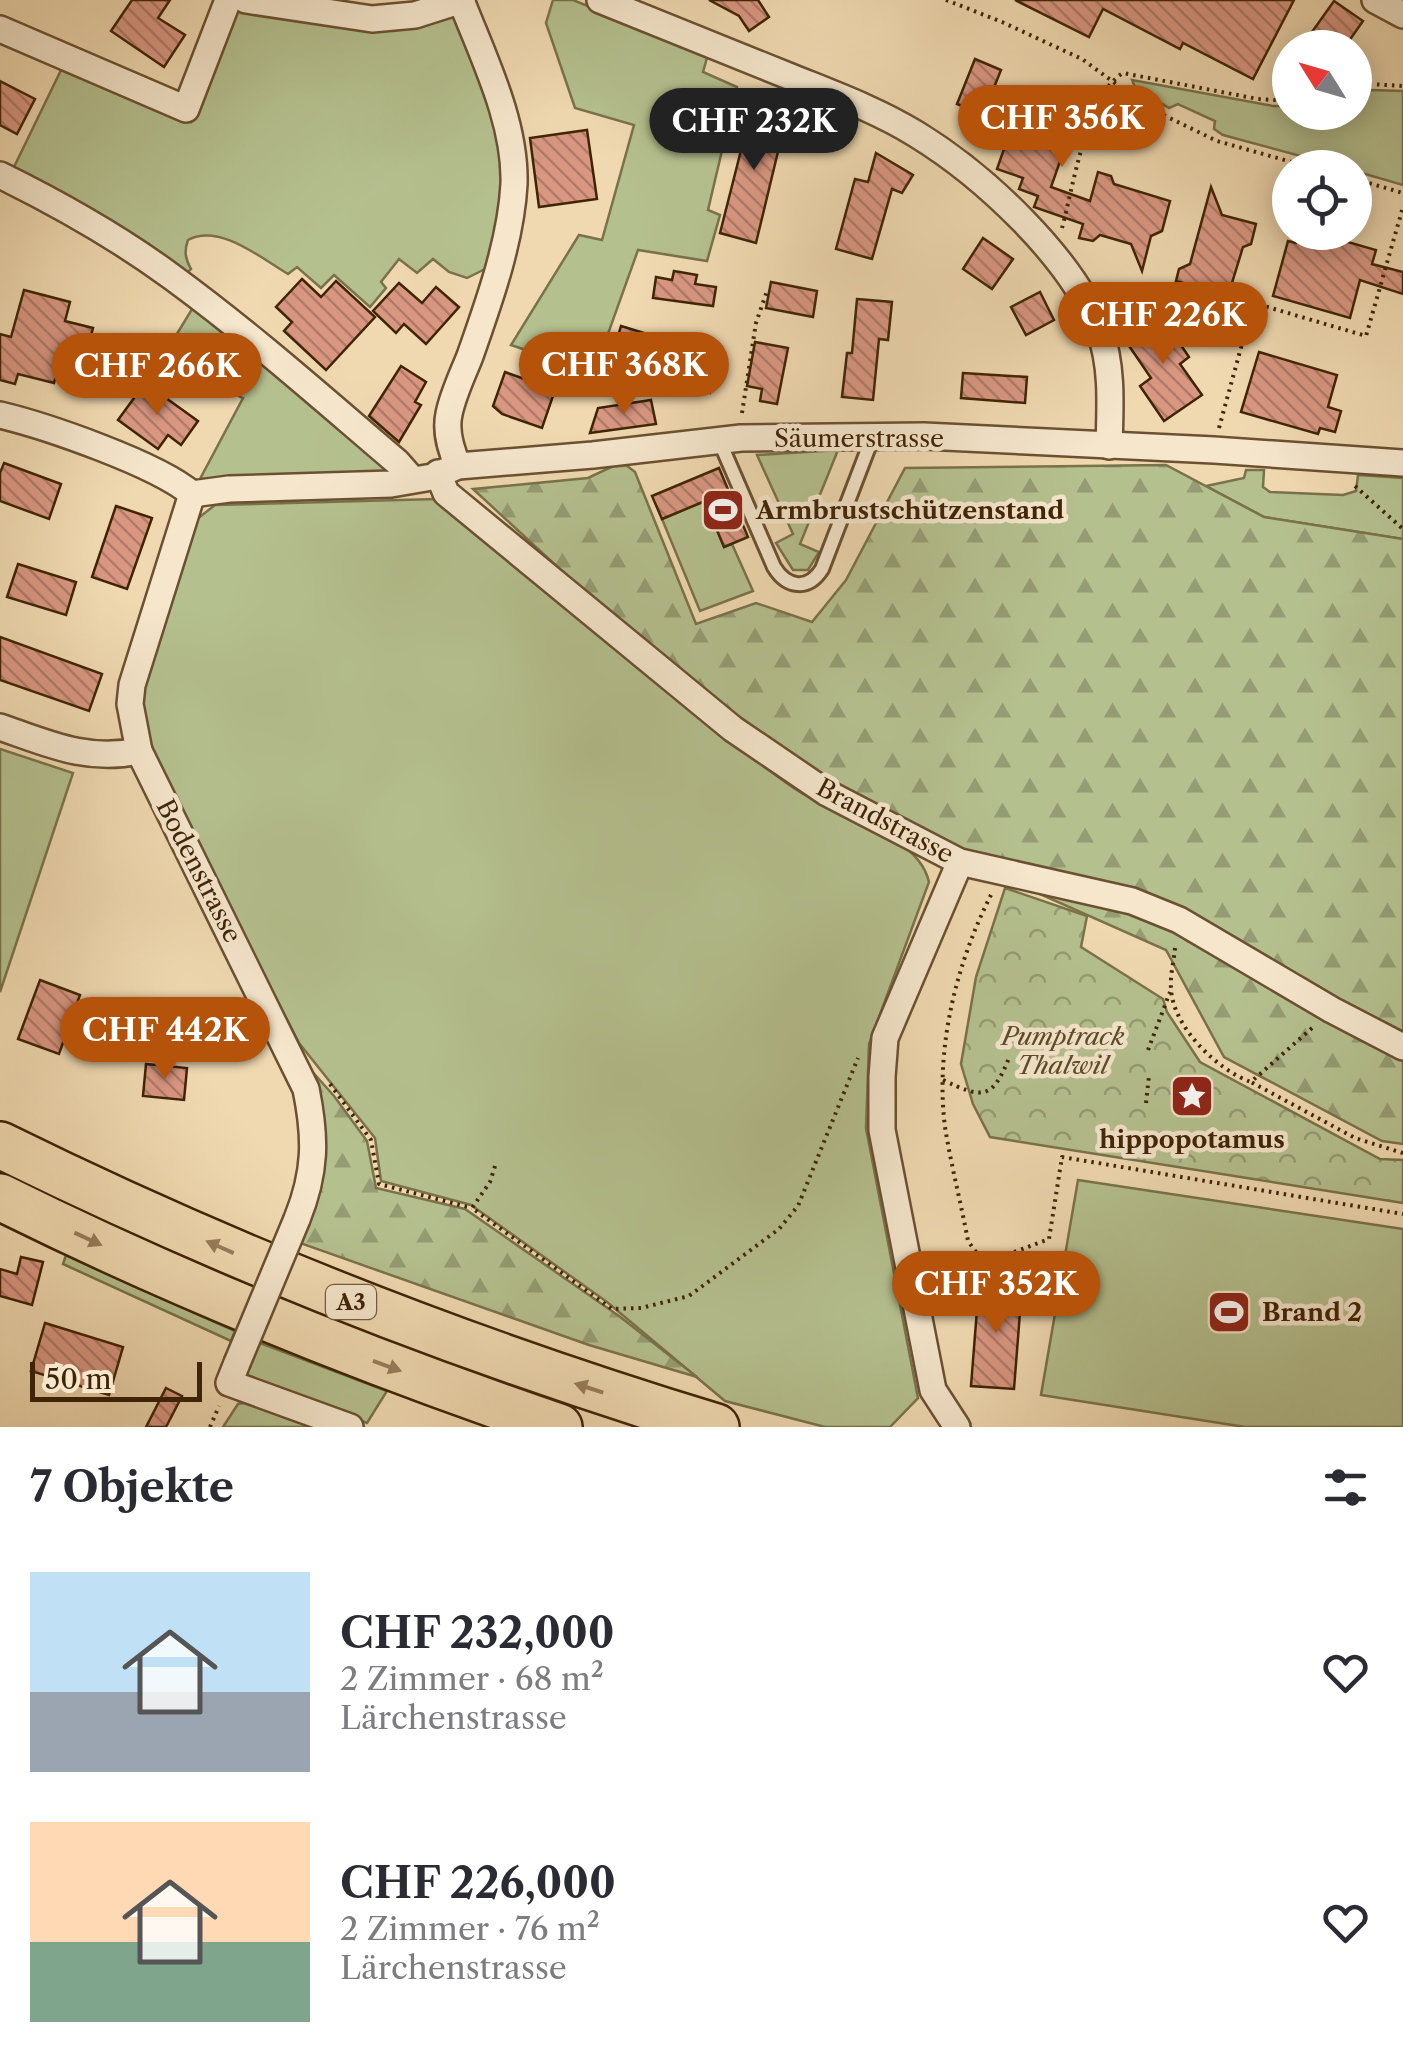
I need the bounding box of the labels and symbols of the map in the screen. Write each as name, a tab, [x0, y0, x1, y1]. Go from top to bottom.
north arrow	[1272, 30, 1372, 130]
pin: CHF 356K	[959, 85, 1165, 170]
pin: CHF 232K	[651, 88, 857, 173]
pin: CHF 226K	[1060, 282, 1266, 367]
pin: CHF 368K	[521, 332, 727, 417]
pin: CHF 266K	[54, 333, 260, 418]
street label: Säumerstrasse	[774, 423, 944, 454]
sports icon: Armbrustschützenstand	[700, 487, 746, 533]
place label: Armbrustschützenstand	[755, 495, 1064, 526]
street label: Brandstrasse	[811, 772, 959, 870]
street label: Bodenstrasse	[150, 794, 248, 948]
pin: CHF 442K	[62, 997, 268, 1082]
park label: Pumptrack Thalwil	[999, 1021, 1125, 1081]
place icon: hippopotamus	[1169, 1073, 1215, 1119]
place label: hippopotamus	[1099, 1124, 1285, 1155]
one-way arrow	[74, 1231, 103, 1248]
one-way arrow	[205, 1239, 234, 1256]
pin: CHF 352K	[893, 1251, 1099, 1336]
road number: A3	[326, 1285, 376, 1319]
sports icon: Brand 2	[1206, 1289, 1252, 1335]
place label: Brand 2	[1262, 1297, 1362, 1328]
scale bar	[30, 1357, 202, 1402]
one-way arrow	[372, 1359, 402, 1374]
one-way arrow	[574, 1379, 604, 1394]

